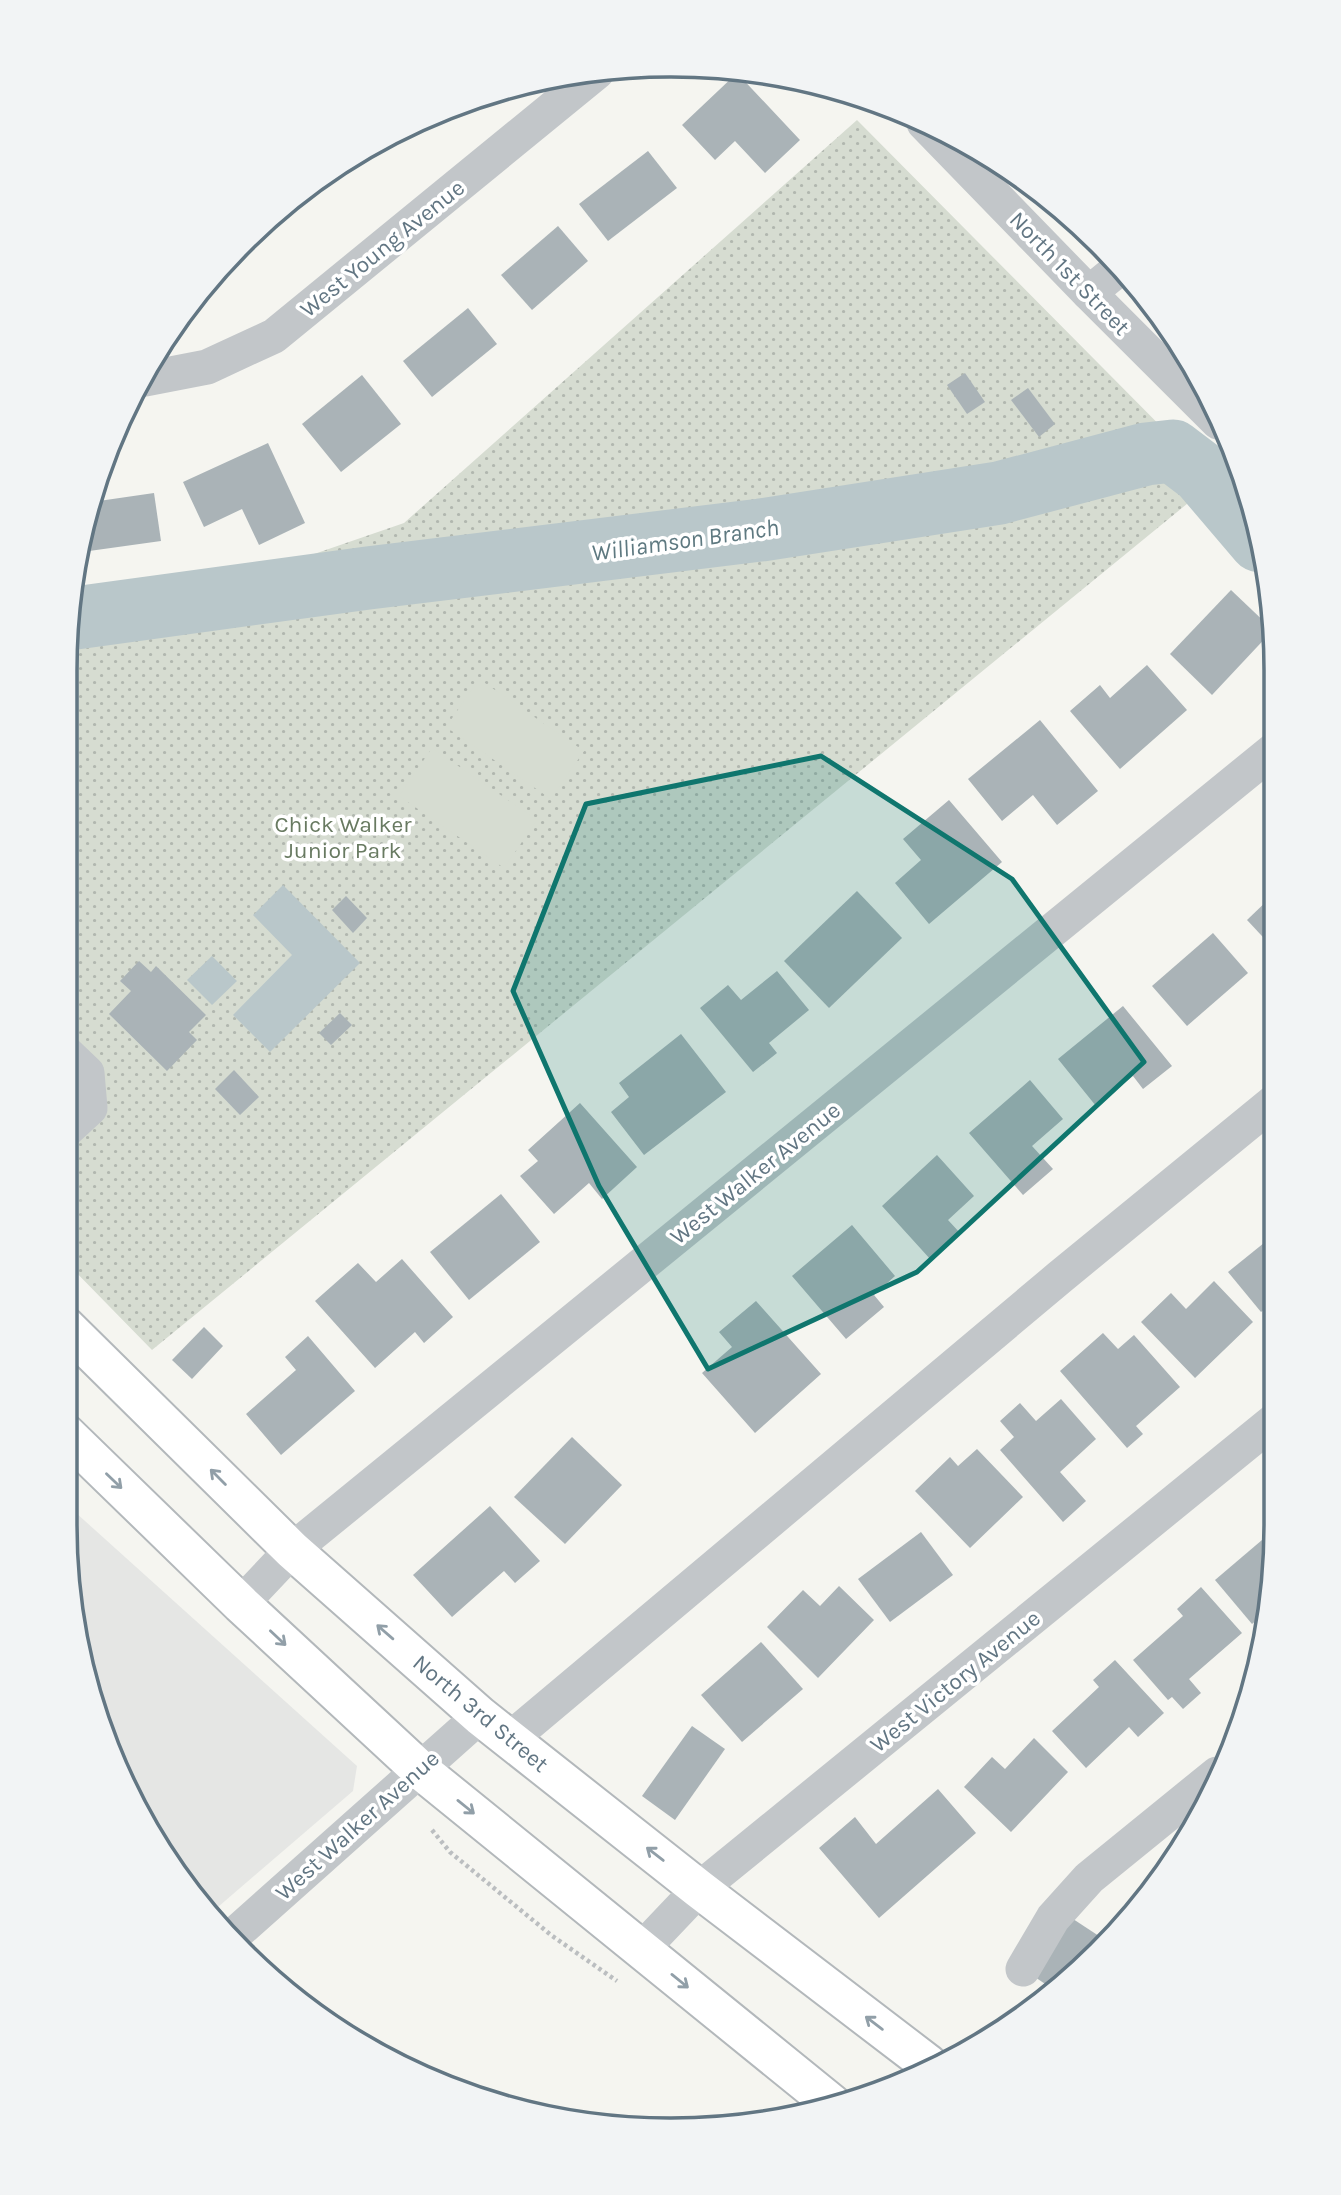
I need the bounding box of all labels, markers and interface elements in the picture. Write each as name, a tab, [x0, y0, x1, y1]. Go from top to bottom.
street label: West Young Avenue	[295, 174, 470, 323]
street label: North 1st Street	[1004, 206, 1136, 341]
water label: Williamson Branch	[590, 513, 780, 567]
park label: Chick Walker Junior Park	[274, 811, 412, 864]
street label: West Walker Avenue	[665, 1097, 846, 1250]
one-way arrow	[210, 1469, 227, 1486]
one-way arrow	[105, 1472, 122, 1489]
street label: West Victory Avenue	[865, 1605, 1046, 1758]
one-way arrow	[376, 1624, 394, 1640]
one-way arrow	[269, 1630, 287, 1646]
street label: North 3rd Street	[407, 1649, 554, 1778]
street label: West Walker Avenue	[270, 1745, 445, 1906]
one-way arrow	[456, 1799, 474, 1814]
one-way arrow	[647, 1846, 665, 1862]
one-way arrow	[671, 1973, 689, 1988]
one-way arrow	[865, 2015, 884, 2030]

